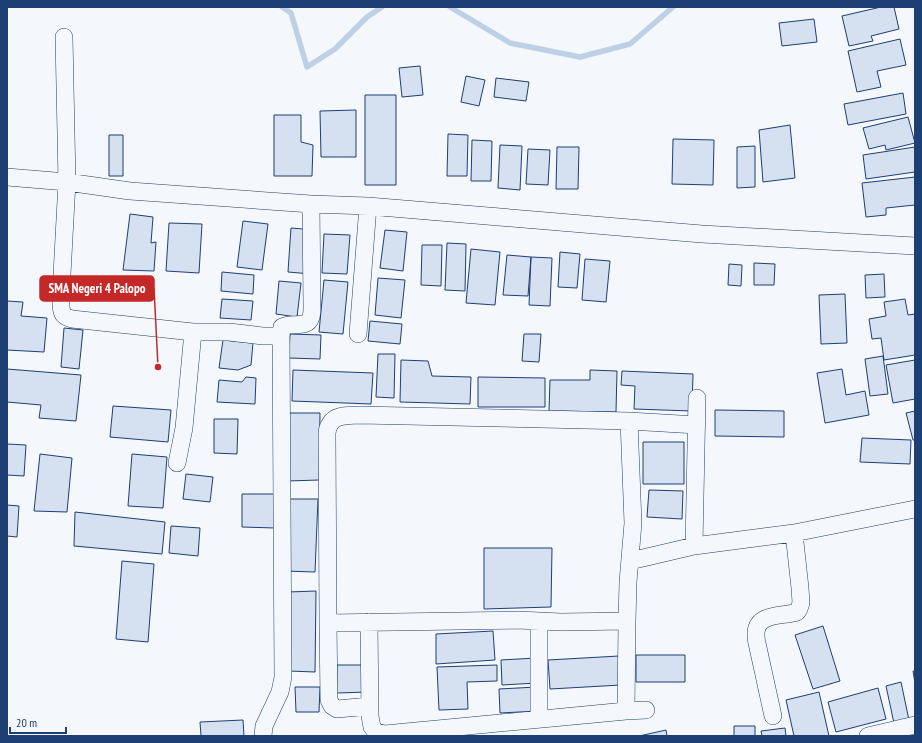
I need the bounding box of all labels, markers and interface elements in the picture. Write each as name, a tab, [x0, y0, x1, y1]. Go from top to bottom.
callout: SMA Negeri 4 Palopo	[40, 276, 154, 301]
text: SMA Negeri 4 Palopo	[48, 280, 146, 297]
scale bar	[10, 709, 66, 735]
text: 20 m	[16, 715, 37, 730]

